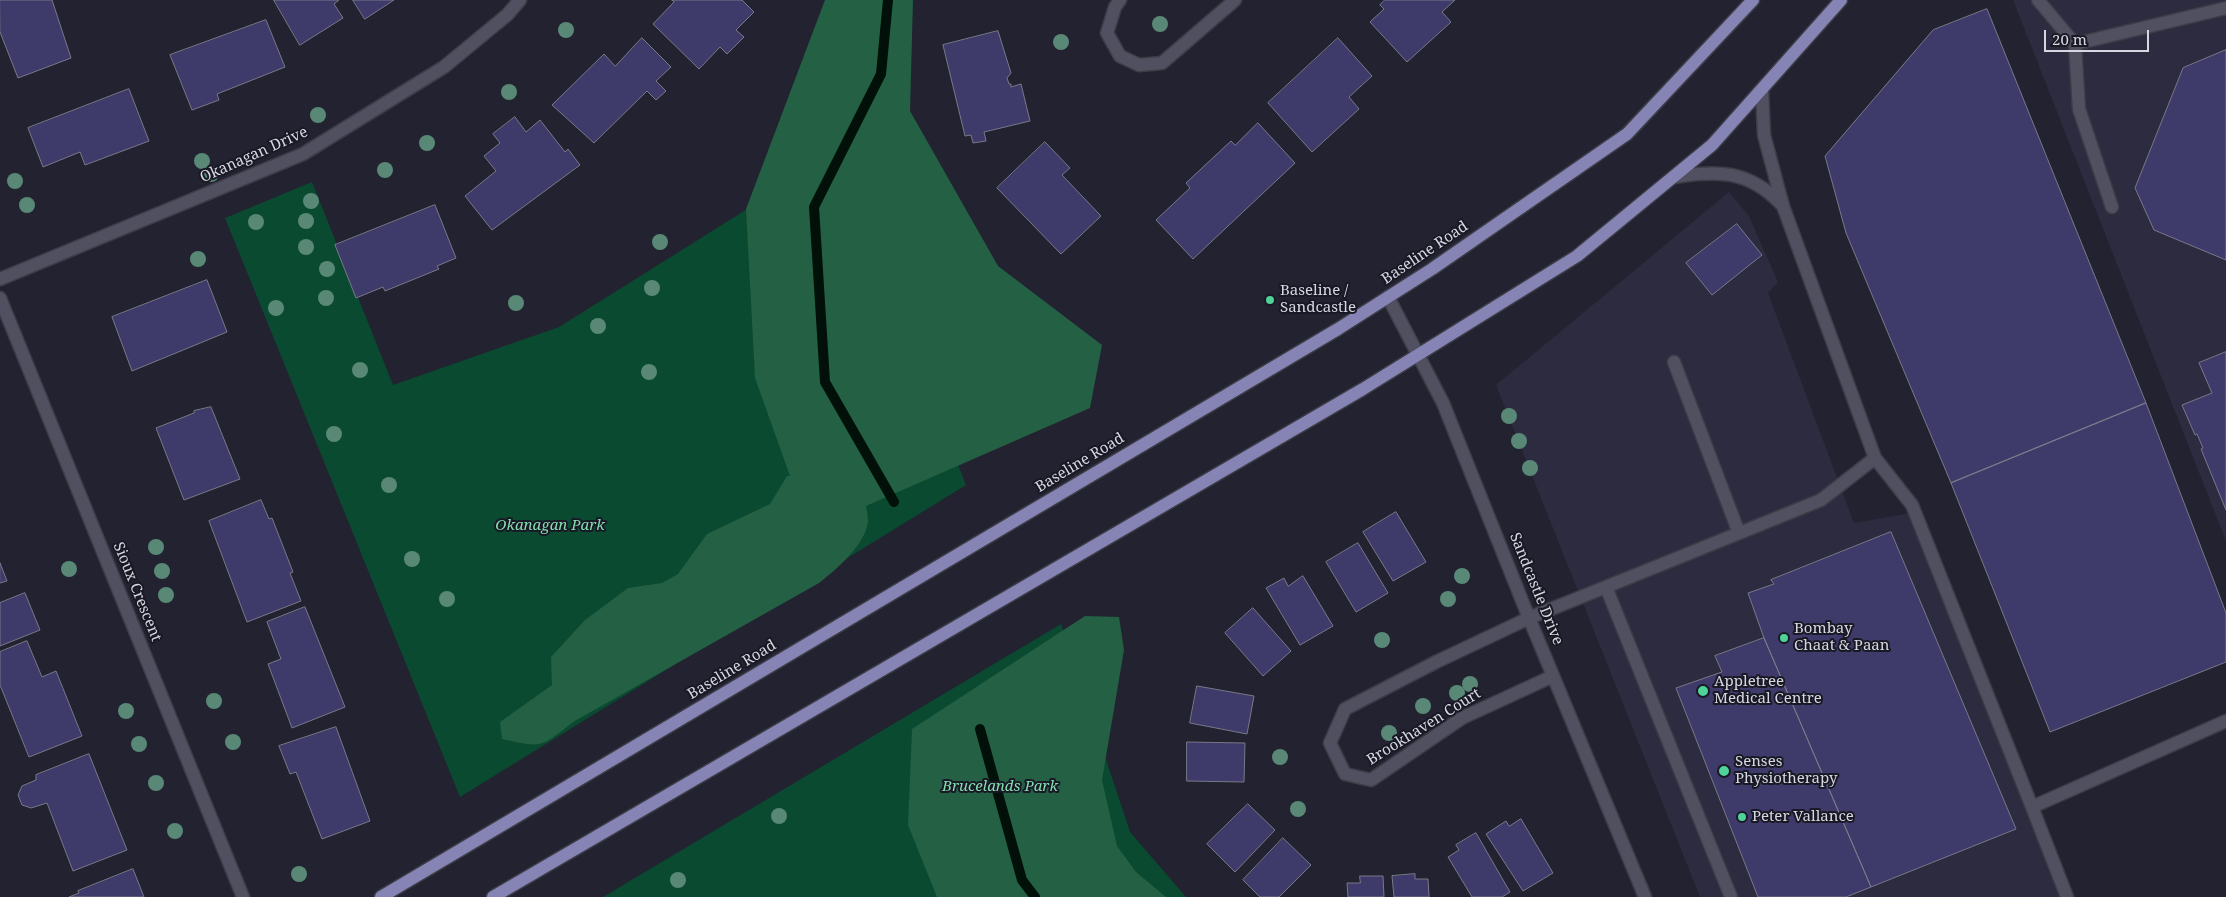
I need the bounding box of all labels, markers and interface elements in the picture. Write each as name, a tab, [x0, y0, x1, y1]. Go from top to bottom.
scale bar	[2046, 20, 2151, 52]
text: 20 m	[2052, 29, 2087, 49]
street label: Okanagan Drive	[197, 123, 311, 187]
street label: Baseline Road	[1378, 218, 1472, 288]
place label: Baseline / Sandcastle	[1280, 282, 1356, 317]
marker: Baseline / Sandcastle	[1264, 294, 1276, 306]
street label: Baseline Road	[1032, 429, 1128, 497]
park label: Okanagan Park	[495, 517, 605, 535]
street label: Sandcastle Drive	[1505, 530, 1567, 648]
street label: Sioux Crescent	[109, 540, 165, 644]
place label: Bombay Chaat & Paan	[1794, 620, 1889, 655]
marker: Bombay Chaat & Paan	[1778, 632, 1790, 644]
street label: Baseline Road	[684, 636, 780, 704]
place label: Appletree Medical Centre	[1714, 673, 1822, 708]
marker: Appletree Medical Centre	[1696, 684, 1710, 698]
street label: Brookhaven Court	[1364, 685, 1484, 769]
place label: Senses Physiotherapy	[1735, 753, 1837, 788]
marker: Senses Physiotherapy	[1717, 764, 1731, 778]
park label: Brucelands Park	[942, 778, 1058, 796]
place label: Peter Vallance	[1752, 808, 1854, 826]
marker: Peter Vallance	[1736, 811, 1748, 823]

